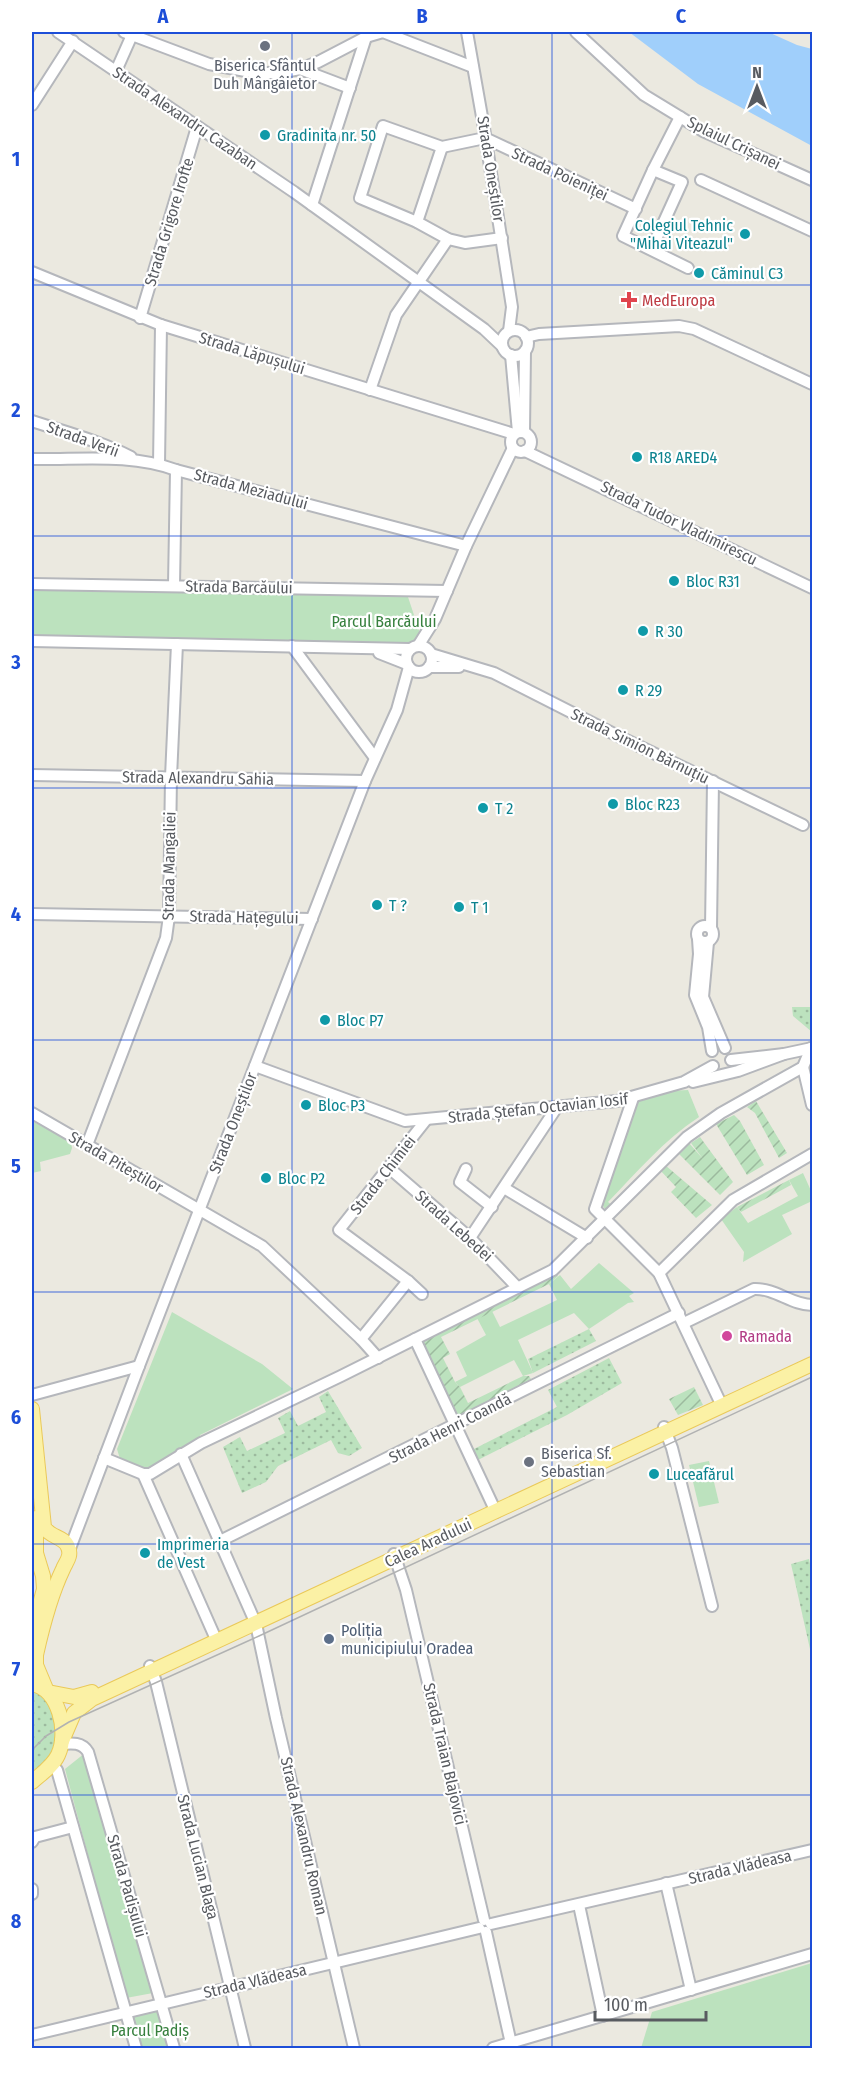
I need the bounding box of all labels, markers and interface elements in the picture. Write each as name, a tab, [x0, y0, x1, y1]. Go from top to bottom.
text: A	[157, 4, 170, 28]
text: B	[416, 4, 428, 28]
text: C	[676, 4, 687, 28]
marker: Biserica Sfântul Duh Mângâietor	[258, 39, 272, 53]
place label: Biserica Sfântul Duh Mângâietor	[213, 56, 317, 93]
north arrow	[727, 57, 787, 117]
street label: Strada Alexandru Cazaban	[109, 62, 261, 174]
text: N	[752, 63, 762, 82]
street label: Splaiul Crișanei	[684, 112, 784, 175]
street label: Strada Oneștilor	[472, 115, 509, 224]
place label: Gradinita nr. 50	[277, 126, 376, 145]
marker: Gradinita nr. 50	[258, 128, 272, 142]
street label: Strada Poieniței	[508, 143, 611, 205]
text: 1	[12, 147, 20, 171]
street label: Strada Grigore Irofte	[140, 156, 198, 288]
place label: Colegiul Tehnic "Mihai Viteazul"	[630, 216, 733, 253]
marker: Colegiul Tehnic "Mihai Viteazul"	[738, 227, 752, 241]
place label: Căminul C3	[711, 264, 783, 283]
marker: Căminul C3	[692, 266, 706, 280]
marker: MedEuropa	[620, 291, 638, 309]
place label: MedEuropa	[642, 291, 715, 310]
street label: Strada Lăpușului	[196, 328, 307, 379]
text: 2	[10, 398, 21, 422]
street label: Strada Verii	[44, 417, 122, 461]
place label: R18 ARED4	[649, 448, 718, 467]
marker: R18 ARED4	[630, 450, 644, 464]
street label: Strada Meziadului	[192, 465, 310, 513]
street label: Strada Tudor Vladimirescu	[598, 477, 760, 569]
place label: Bloc R31	[686, 572, 740, 591]
marker: Bloc R31	[667, 574, 681, 588]
street label: Strada Barcăului	[185, 577, 293, 597]
park label: Parcul Barcăului	[332, 612, 436, 631]
place label: R 30	[655, 622, 683, 641]
marker: R 30	[636, 624, 650, 638]
text: 3	[10, 650, 21, 674]
place label: R 29	[635, 681, 662, 700]
marker: R 29	[616, 683, 630, 697]
street label: Strada Simion Bărnuțiu	[567, 704, 712, 789]
street label: Strada Alexandru Sahia	[122, 767, 274, 789]
place label: Bloc R23	[625, 795, 680, 814]
marker: Bloc R23	[606, 797, 620, 811]
place label: T 2	[495, 799, 513, 818]
marker: T 2	[476, 801, 490, 815]
street label: Strada Mangaliei	[159, 811, 179, 921]
place label: T ?	[389, 896, 407, 915]
marker: T ?	[370, 898, 384, 912]
place label: T 1	[471, 898, 488, 917]
marker: T 1	[452, 900, 466, 914]
text: 4	[11, 902, 21, 926]
street label: Strada Hațegului	[189, 907, 299, 928]
place label: Bloc P7	[337, 1011, 384, 1030]
marker: Bloc P7	[318, 1013, 332, 1027]
street label: Strada Oneștilor	[205, 1069, 262, 1177]
street label: Strada Ștefan Octavian Iosif	[447, 1089, 630, 1128]
place label: Bloc P3	[318, 1096, 365, 1115]
marker: Bloc P3	[299, 1098, 313, 1112]
street label: Strada Piteștilor	[65, 1127, 167, 1198]
street label: Strada Chimiei	[346, 1132, 420, 1218]
text: 5	[11, 1154, 21, 1178]
place label: Bloc P2	[278, 1169, 325, 1188]
marker: Bloc P2	[259, 1171, 273, 1185]
street label: Strada Lebedei	[411, 1186, 497, 1266]
place label: Ramada	[739, 1327, 792, 1346]
marker: Ramada	[720, 1329, 734, 1343]
street label: Strada Henri Coandă	[386, 1389, 514, 1467]
text: 6	[11, 1405, 21, 1429]
place label: Biserica Sf. Sebastian	[541, 1444, 612, 1481]
marker: Biserica Sf. Sebastian	[522, 1455, 536, 1469]
place label: Luceafărul	[666, 1465, 734, 1484]
marker: Luceafărul	[647, 1467, 661, 1481]
street label: Calea Aradului	[381, 1515, 475, 1571]
place label: Imprimeria de Vest	[157, 1535, 229, 1572]
marker: Imprimeria de Vest	[138, 1546, 152, 1560]
place label: Poliția municipiului Oradea	[341, 1621, 474, 1658]
marker: Poliția municipiului Oradea	[322, 1632, 336, 1646]
text: 7	[12, 1657, 21, 1681]
street label: Strada Traian Blajovici	[419, 1681, 471, 1827]
street label: Strada Alexandru Roman	[277, 1755, 331, 1917]
street label: Strada Lucian Blaga	[173, 1793, 223, 1922]
street label: Strada Padișului	[102, 1832, 151, 1940]
street label: Strada Vlădeasa	[687, 1846, 793, 1888]
text: 8	[11, 1909, 22, 1933]
street label: Strada Vlădeasa	[202, 1960, 308, 2002]
scale bar	[595, 1984, 706, 2022]
text: 100 m	[604, 1994, 648, 2016]
park label: Parcul Padiș	[111, 2021, 189, 2041]

